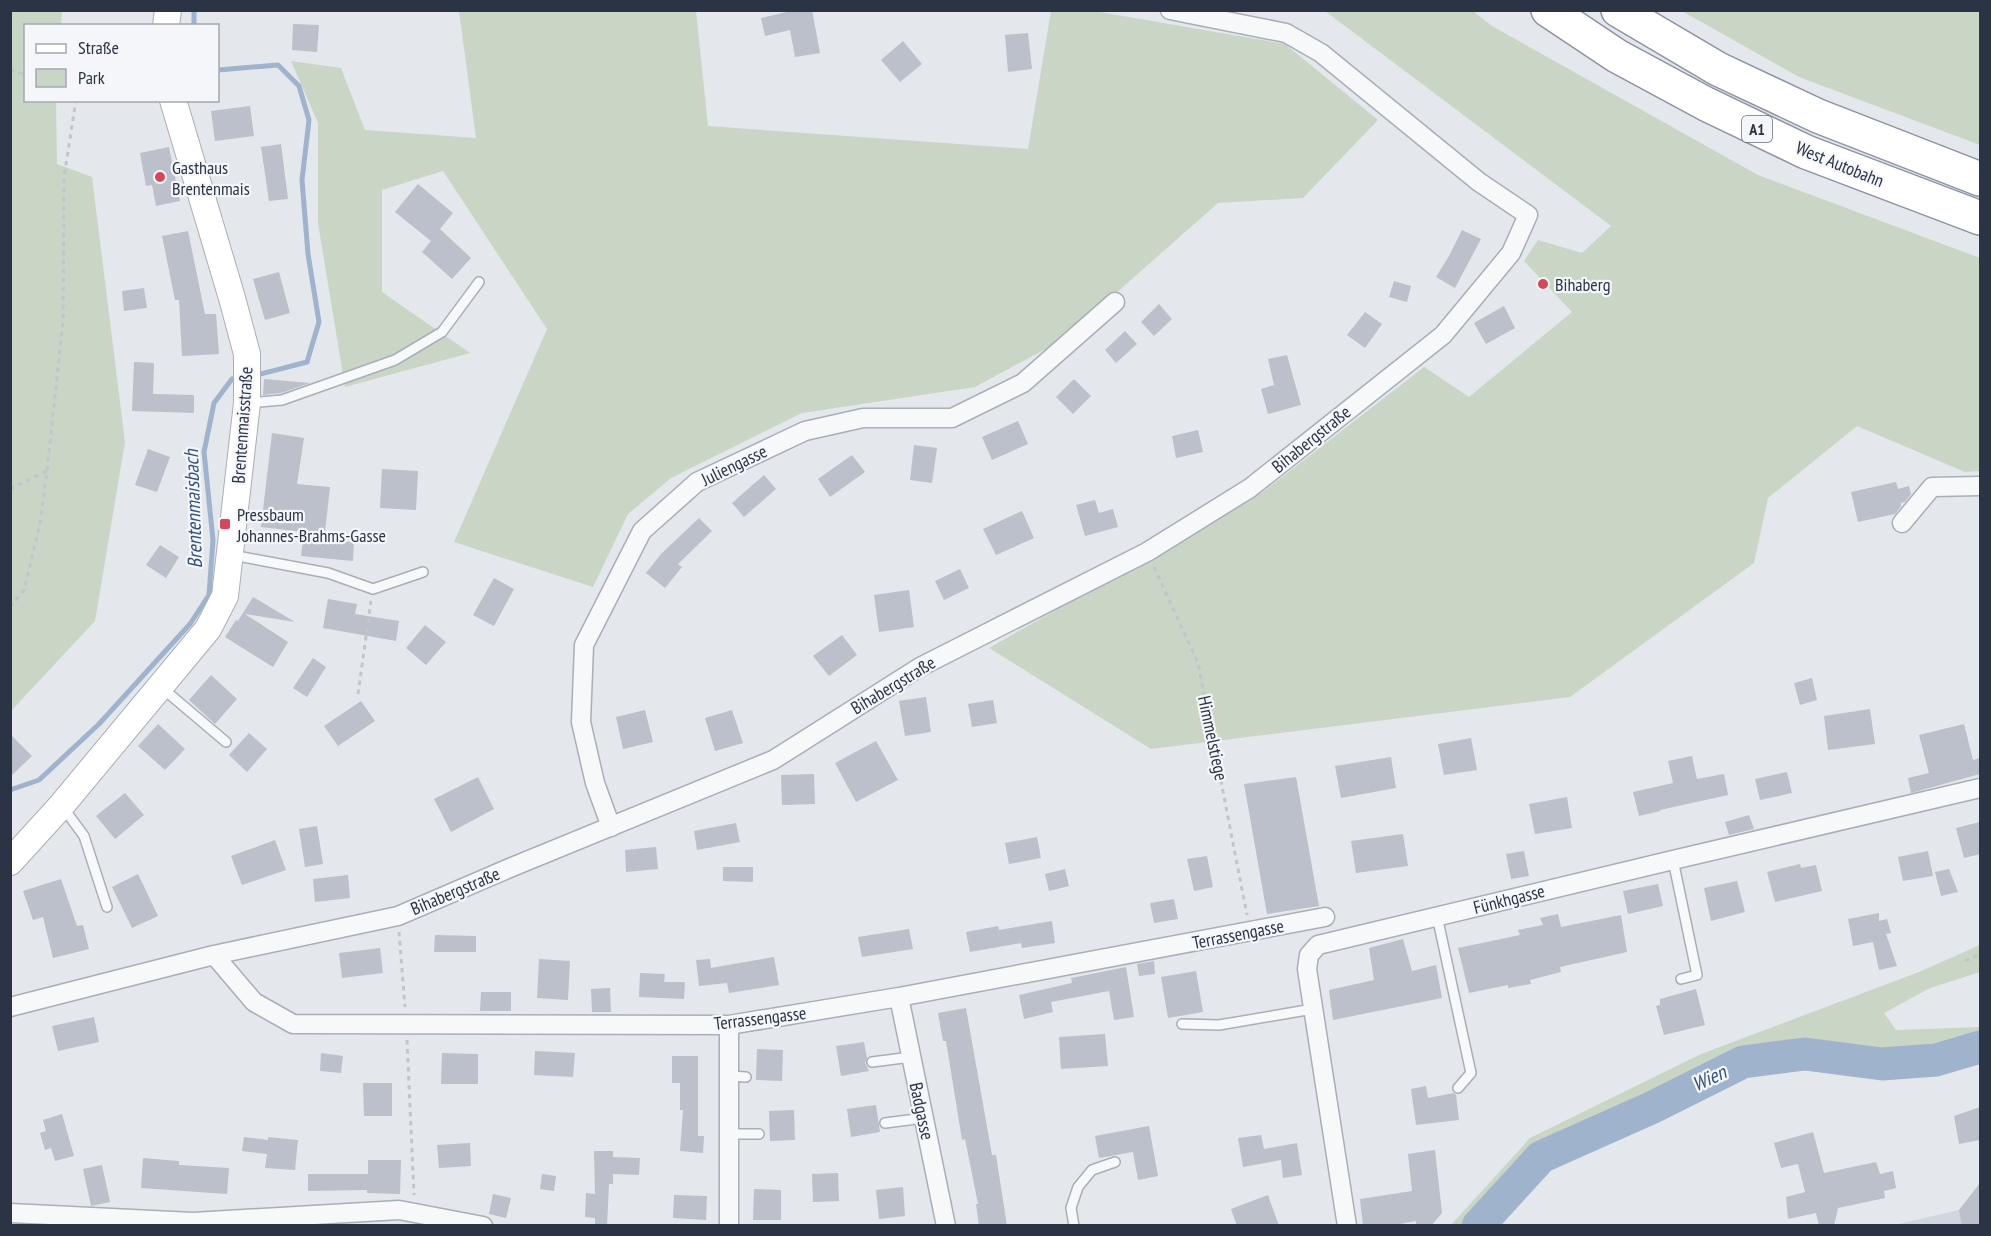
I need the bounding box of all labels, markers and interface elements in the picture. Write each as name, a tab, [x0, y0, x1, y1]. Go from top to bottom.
legend	[24, 24, 219, 102]
text: Straße	[78, 36, 119, 59]
text: Park	[78, 66, 105, 89]
road number: A1	[1742, 116, 1772, 142]
street label: West Autobahn	[1793, 136, 1887, 192]
place label: Gasthaus Brentenmais	[172, 156, 250, 200]
marker: Gasthaus Brentenmais	[153, 170, 167, 184]
place label: Bihaberg	[1555, 273, 1610, 296]
marker: Bihaberg	[1536, 277, 1550, 291]
street label: Brentenmaisstraße	[226, 366, 258, 484]
street label: Bihabergstraße	[1267, 400, 1355, 478]
street label: Juliengasse	[697, 439, 771, 491]
water label: Brentenmaisbach	[178, 448, 208, 569]
place label: Pressbaum Johannes-Brahms-Gasse	[236, 503, 386, 547]
marker: Pressbaum Johannes-Brahms-Gasse	[218, 517, 232, 531]
street label: Bihabergstraße	[846, 651, 940, 719]
street label: Himmelstiege	[1193, 694, 1233, 782]
street label: Bihabergstraße	[407, 862, 503, 920]
street label: Fünkhgasse	[1471, 879, 1547, 919]
street label: Terrassengasse	[1190, 914, 1286, 954]
street label: Terrassengasse	[713, 1001, 807, 1035]
water label: Wien	[1688, 1058, 1731, 1097]
street label: Badgasse	[905, 1080, 939, 1142]

